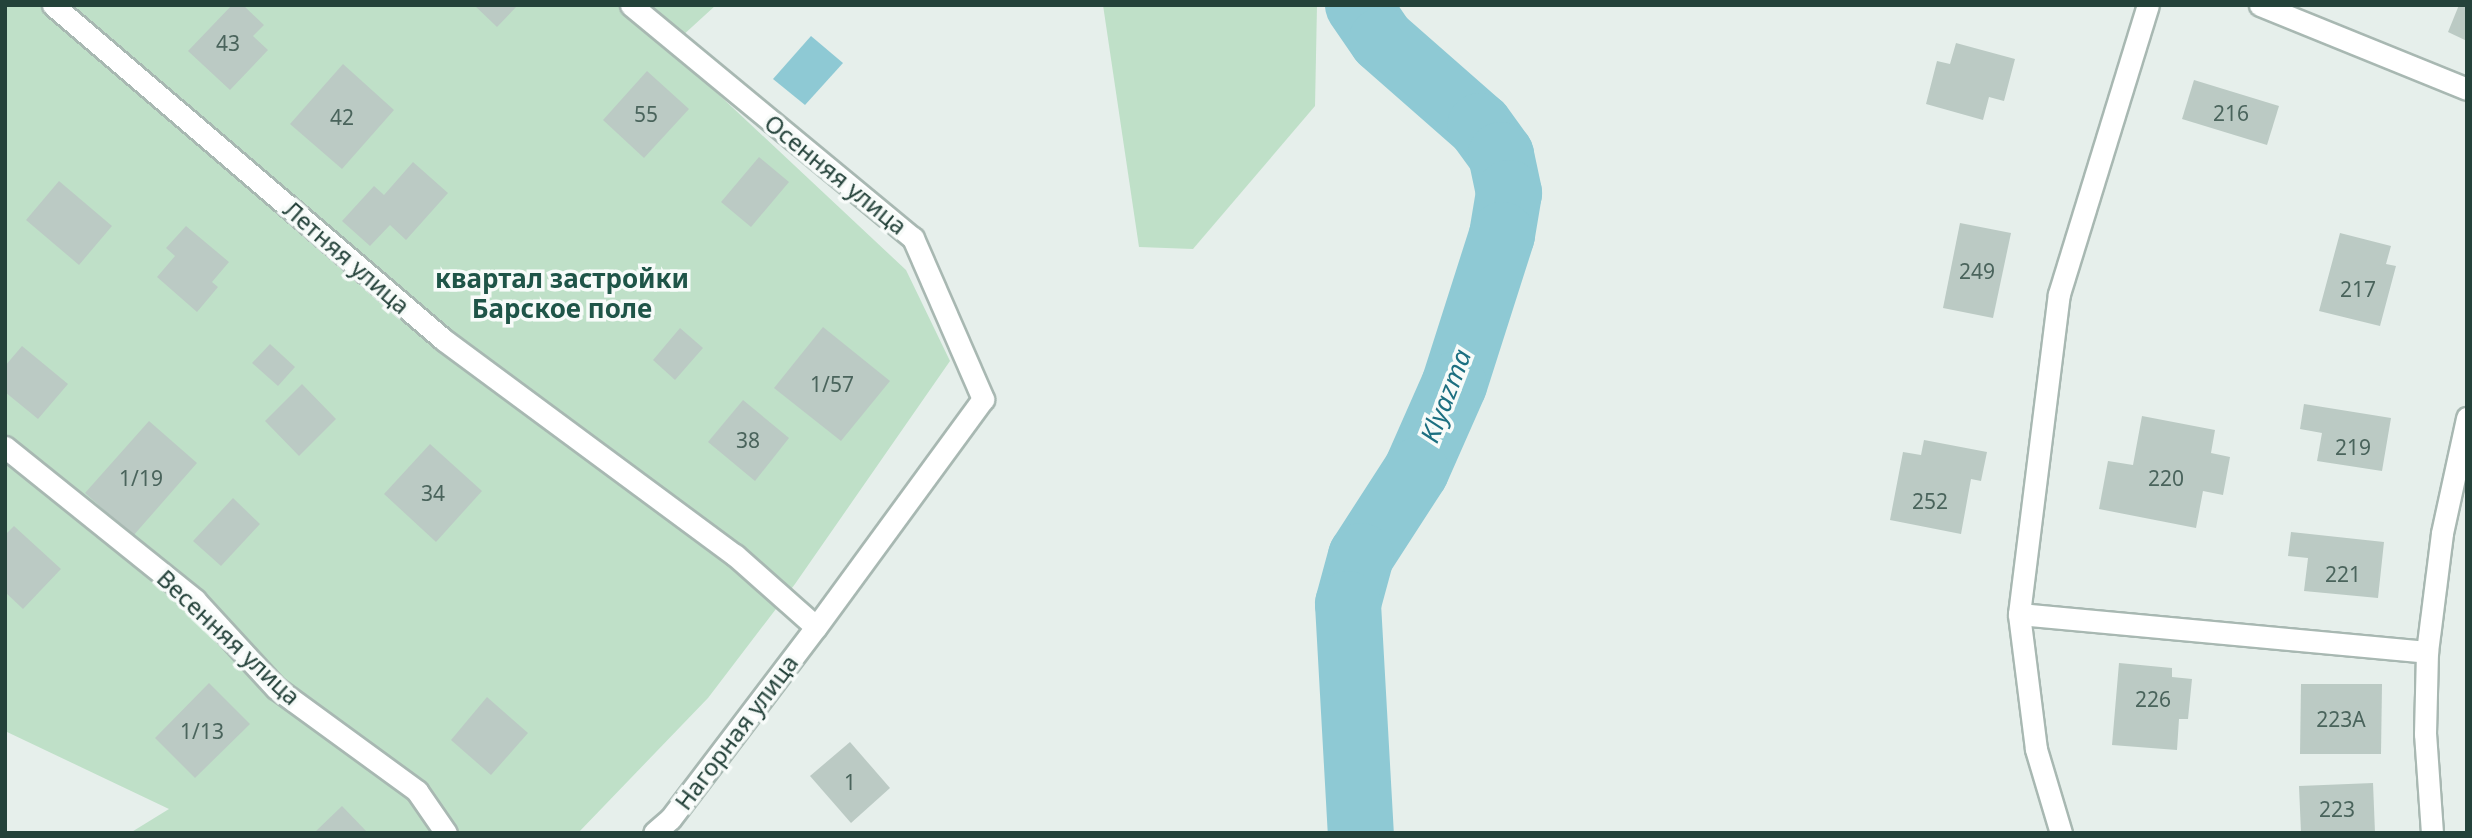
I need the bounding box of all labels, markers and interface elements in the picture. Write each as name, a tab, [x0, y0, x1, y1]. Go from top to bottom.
house number: 43	[216, 30, 240, 56]
house number: 216	[2213, 100, 2249, 126]
house number: 55	[634, 101, 658, 127]
house number: 42	[330, 104, 354, 130]
street label: Осенняя улица	[759, 108, 913, 240]
street label: Летняя улица	[278, 194, 416, 320]
house number: 249	[1959, 258, 1995, 284]
district label: квартал застройки Барское поле	[435, 263, 689, 324]
house number: 217	[2340, 276, 2376, 302]
water label: Klyazma	[1414, 345, 1478, 447]
house number: 1/57	[810, 371, 854, 397]
house number: 38	[736, 427, 760, 453]
house number: 219	[2335, 434, 2371, 460]
house number: 1/19	[119, 465, 163, 491]
house number: 220	[2148, 465, 2184, 491]
house number: 34	[421, 480, 445, 506]
house number: 252	[1912, 488, 1948, 514]
house number: 221	[2325, 561, 2361, 587]
street label: Весенняя улица	[151, 563, 307, 711]
street label: Нагорная улица	[668, 649, 804, 815]
house number: 226	[2135, 686, 2171, 712]
house number: 223А	[2316, 706, 2366, 732]
house number: 1/13	[180, 718, 224, 744]
house number: 1	[844, 769, 856, 795]
house number: 223	[2319, 796, 2355, 822]

